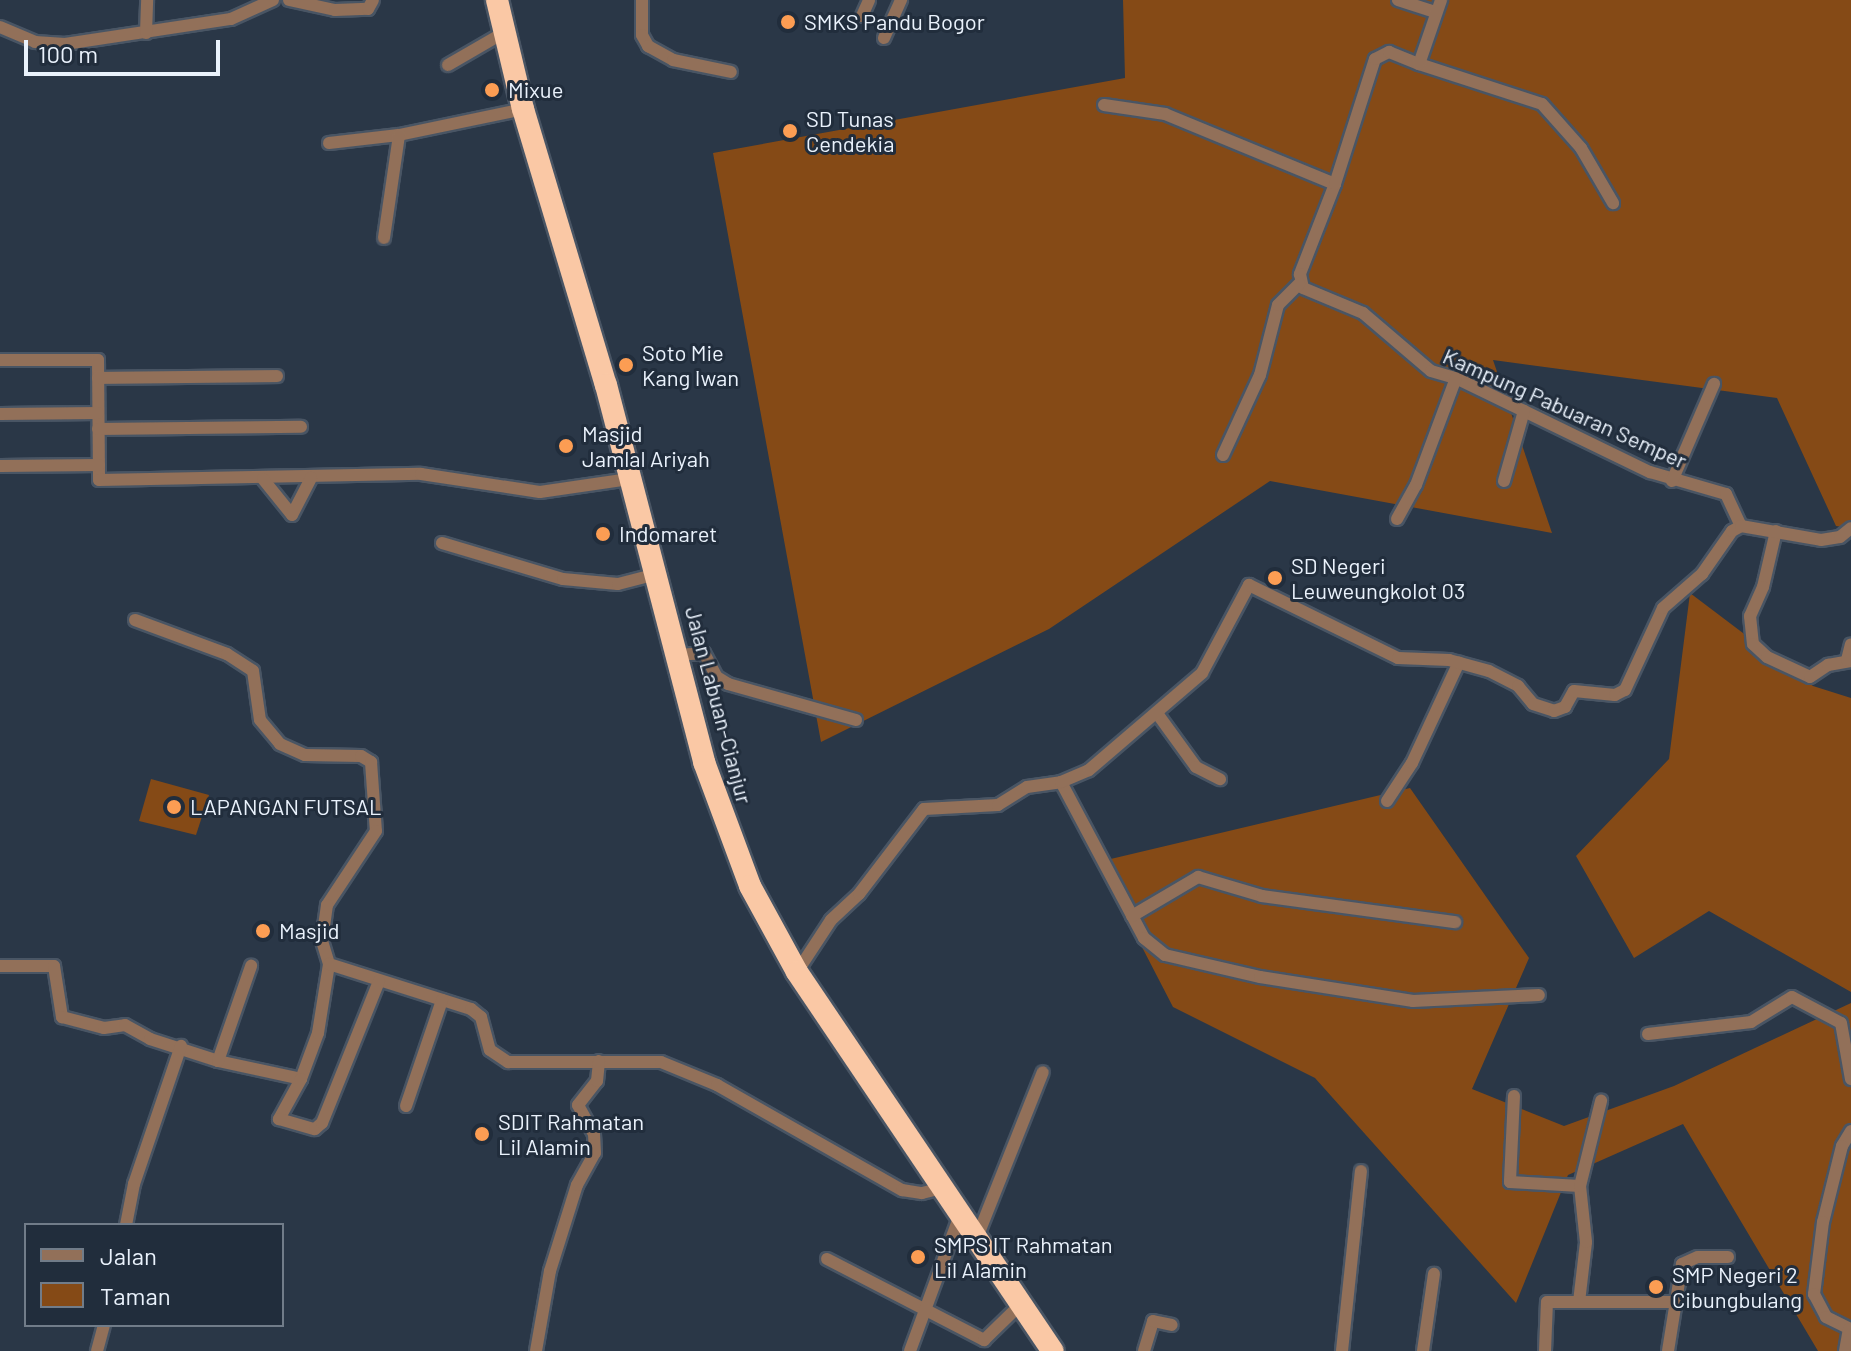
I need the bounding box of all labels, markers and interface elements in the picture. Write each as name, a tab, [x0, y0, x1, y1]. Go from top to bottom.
place label: SMKS Pandu Bogor	[804, 9, 985, 35]
marker: SMKS Pandu Bogor	[779, 13, 797, 31]
scale bar	[28, 24, 224, 74]
text: 100 m	[38, 39, 98, 68]
place label: Mixue	[508, 77, 563, 103]
marker: Mixue	[483, 81, 501, 99]
place label: SD Tunas Cendekia	[806, 105, 894, 156]
marker: SD Tunas Cendekia	[781, 122, 799, 140]
place label: Soto Mie Kang Iwan	[642, 339, 739, 390]
street label: Kampung Pabuaran Semper	[1439, 342, 1691, 474]
marker: Soto Mie Kang Iwan	[617, 356, 635, 374]
place label: Masjid Jamlal Ariyah	[582, 420, 710, 472]
marker: Masjid Jamlal Ariyah	[557, 437, 575, 455]
place label: Indomaret	[619, 521, 717, 547]
marker: Indomaret	[594, 525, 612, 543]
place label: SD Negeri Leuweungkolot 03	[1291, 552, 1465, 604]
marker: SD Negeri Leuweungkolot 03	[1266, 569, 1284, 587]
street label: Jalan Labuan-Cianjur	[680, 604, 758, 806]
place label: LAPANGAN FUTSAL	[190, 794, 382, 820]
marker: LAPANGAN FUTSAL	[165, 798, 183, 816]
place label: Masjid	[279, 918, 340, 944]
marker: Masjid	[254, 922, 272, 940]
place label: SDIT Rahmatan Lil Alamin	[498, 1108, 644, 1160]
marker: SDIT Rahmatan Lil Alamin	[473, 1125, 491, 1143]
legend	[24, 1223, 284, 1327]
place label: SMPS IT Rahmatan Lil Alamin	[934, 1231, 1112, 1282]
text: Jalan	[100, 1241, 157, 1270]
marker: SMPS IT Rahmatan Lil Alamin	[909, 1248, 927, 1266]
place label: SMP Negeri 2 Cibungbulang	[1672, 1261, 1802, 1312]
marker: SMP Negeri 2 Cibungbulang	[1647, 1278, 1665, 1296]
text: Taman	[100, 1281, 171, 1310]

